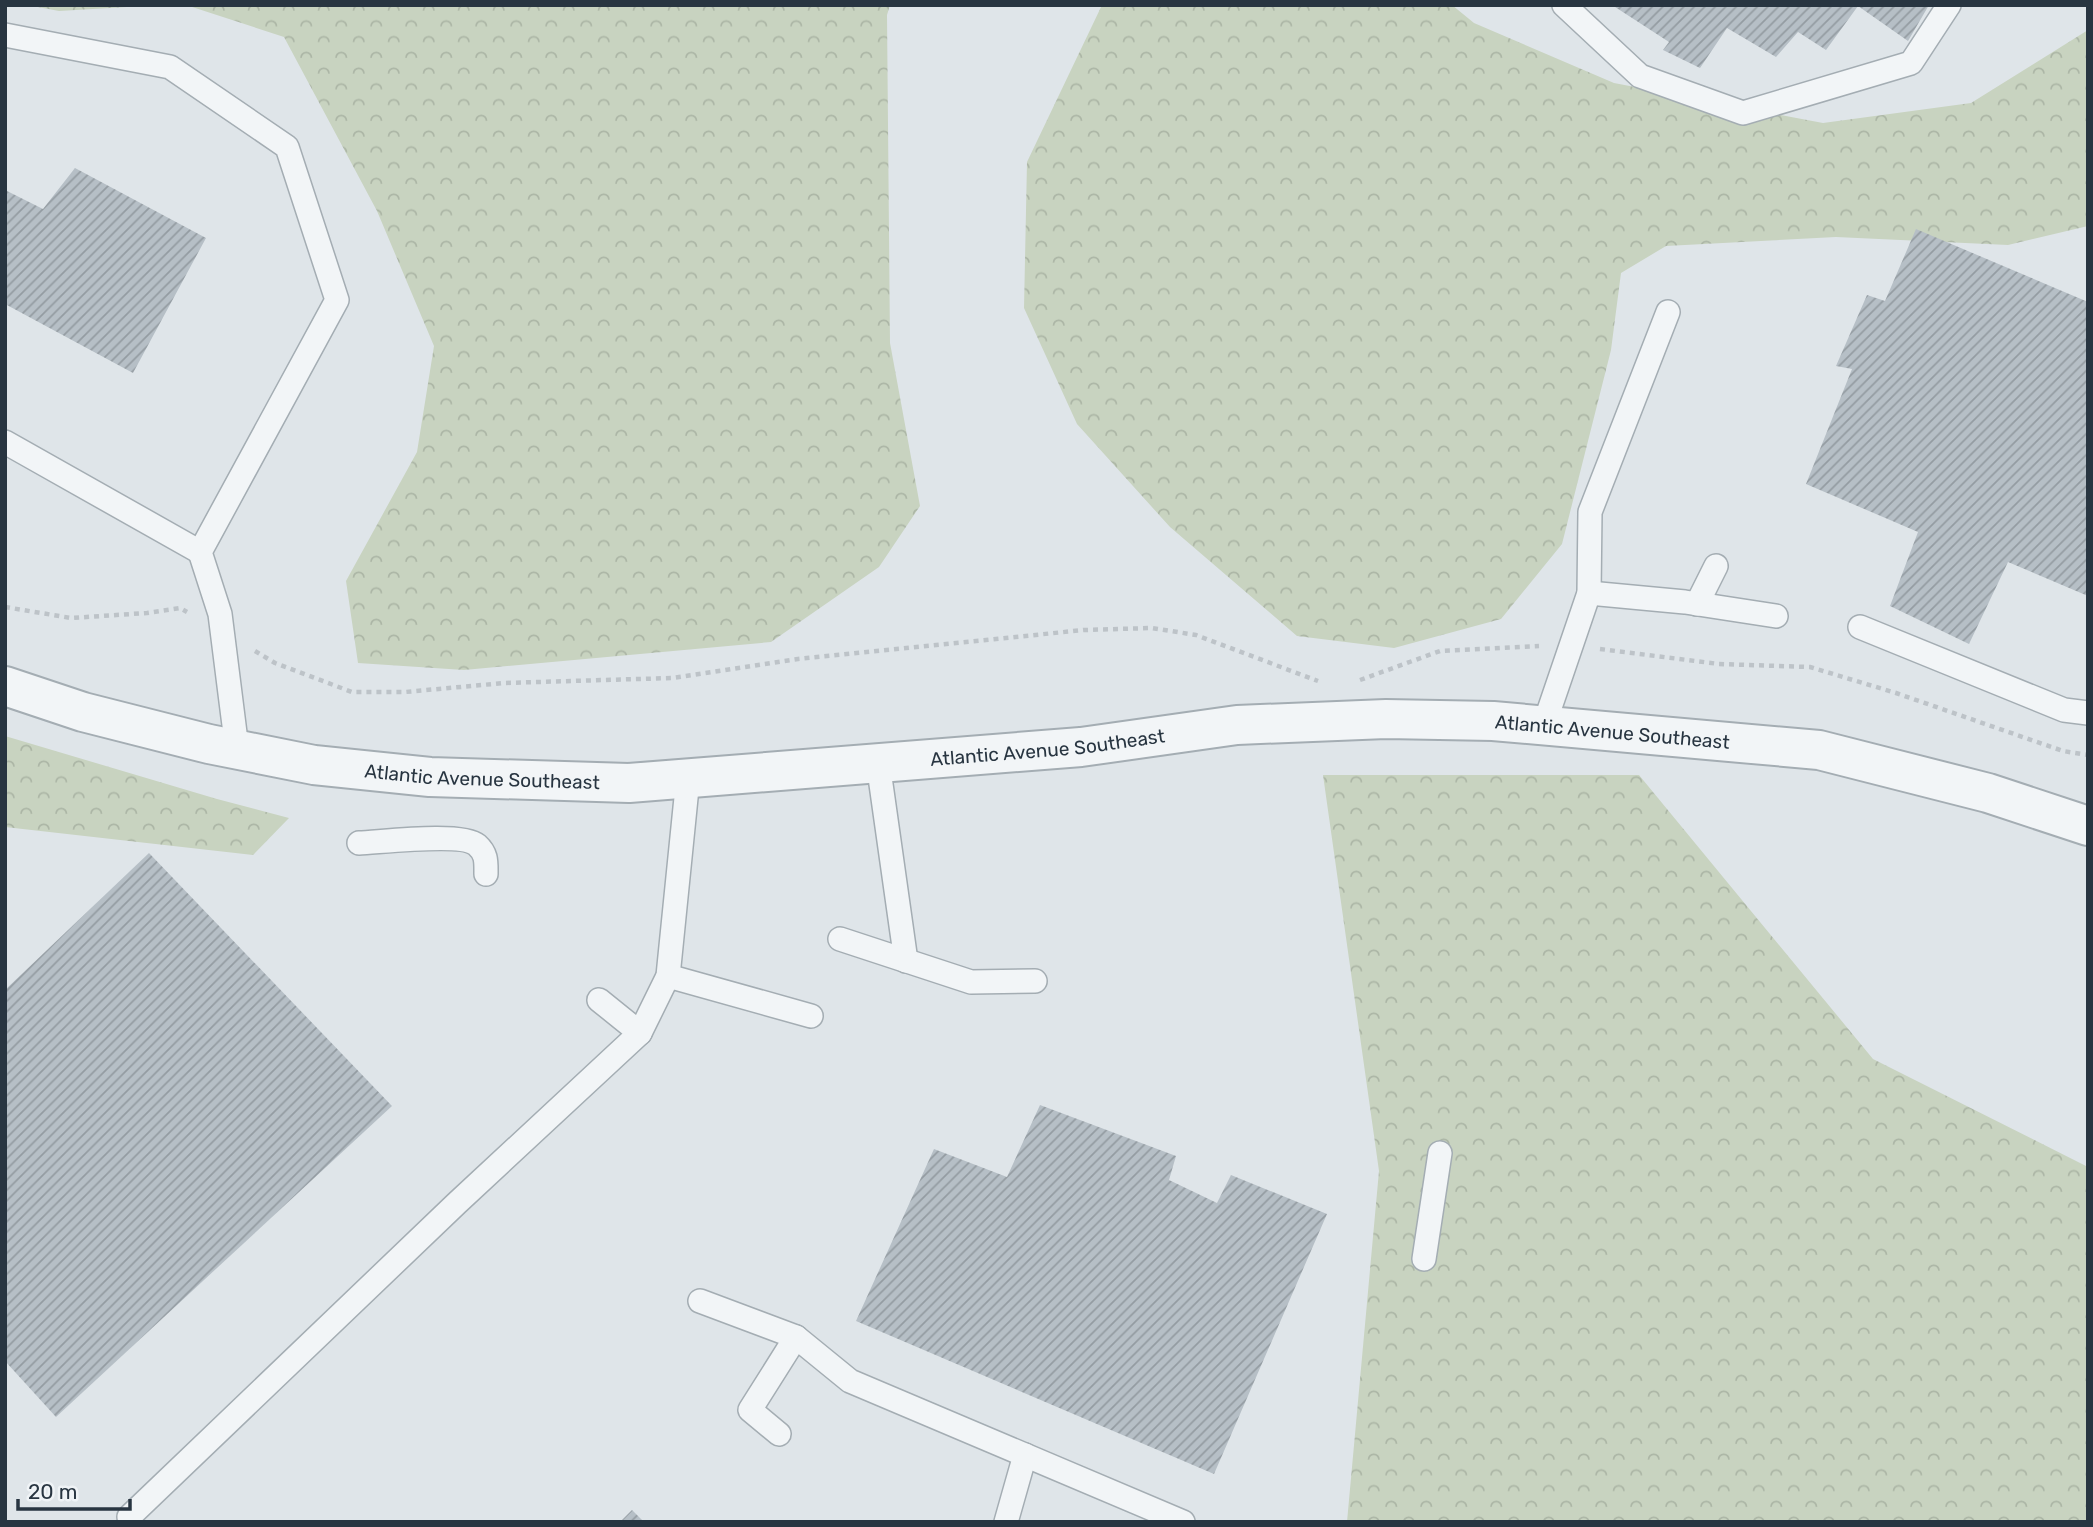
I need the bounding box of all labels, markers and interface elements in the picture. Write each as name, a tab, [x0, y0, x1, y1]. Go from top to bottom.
street label: Atlantic Avenue Southeast	[1494, 710, 1731, 754]
street label: Atlantic Avenue Southeast	[929, 724, 1167, 770]
street label: Atlantic Avenue Southeast	[363, 759, 601, 794]
scale bar	[18, 1468, 130, 1512]
text: 20 m	[28, 1479, 77, 1504]

